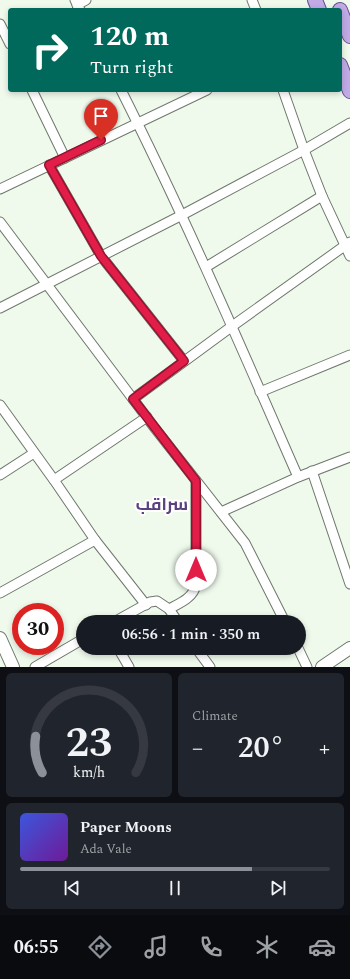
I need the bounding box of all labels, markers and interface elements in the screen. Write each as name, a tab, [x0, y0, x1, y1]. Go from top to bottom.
text: 120 m	[90, 15, 169, 58]
icon: right	[24, 24, 76, 76]
text: Turn right	[90, 54, 173, 81]
pin	[84, 99, 118, 140]
icon: arrive	[90, 105, 112, 127]
district label: سراقب	[136, 492, 188, 518]
position arrow	[175, 549, 217, 591]
speed limit sign: 30	[12, 603, 64, 655]
text: 06:56 · 1 min · 350 m	[122, 623, 260, 646]
text: Climate	[192, 706, 238, 726]
text: 23	[66, 712, 112, 775]
text: 20°	[237, 725, 285, 771]
text: −	[192, 732, 203, 765]
text: +	[319, 732, 330, 765]
text: km/h	[73, 762, 105, 784]
text: Paper Moons	[80, 816, 172, 839]
text: Ada Vale	[80, 839, 132, 859]
icon: previous	[61, 877, 83, 899]
icon: pause	[164, 877, 186, 899]
icon: next	[267, 877, 289, 899]
icon: directions	[86, 933, 114, 961]
icon: music	[142, 933, 170, 961]
icon: phone	[197, 933, 225, 961]
icon: climate	[253, 933, 281, 961]
icon: car	[308, 933, 336, 961]
text: 06:55	[14, 934, 59, 961]

